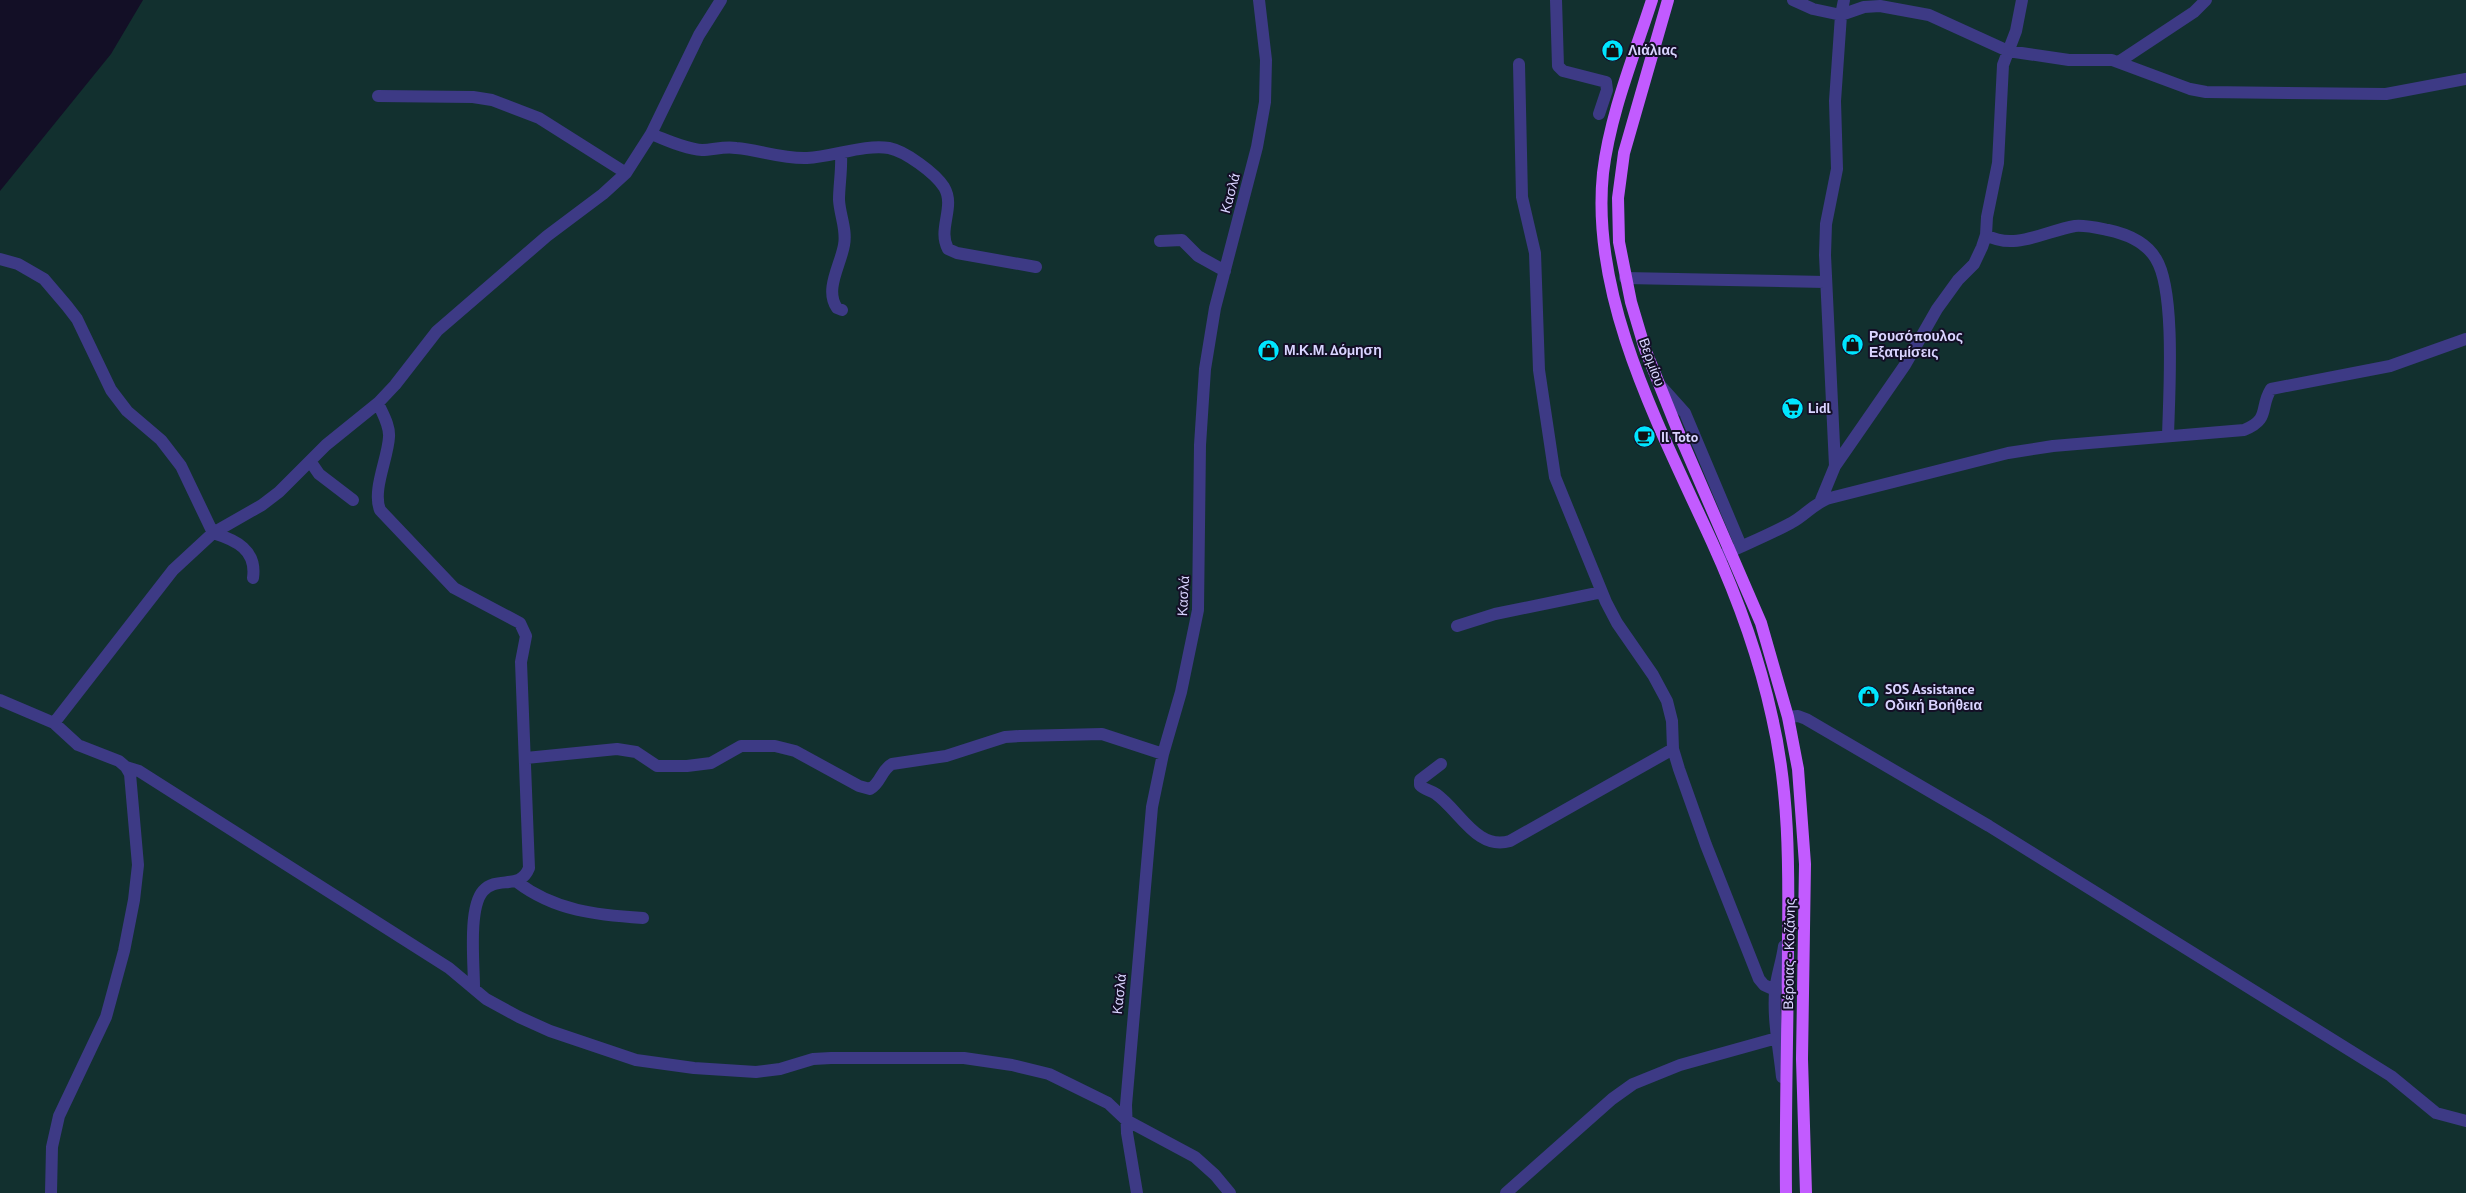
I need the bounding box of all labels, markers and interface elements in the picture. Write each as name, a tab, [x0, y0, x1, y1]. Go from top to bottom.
shop icon: Λιάλιας	[1600, 38, 1624, 62]
place label: Λιάλιας	[1628, 41, 1677, 59]
street label: Κασλά	[1216, 171, 1244, 215]
place label: Ρουσόπουλος Εξατμίσεις	[1869, 327, 1963, 361]
shop icon: Ρουσόπουλος Εξατμίσεις	[1841, 332, 1865, 356]
street label: Βερμίου	[1635, 336, 1669, 388]
shop icon: Μ.Κ.Μ. Δόμηση	[1256, 338, 1280, 362]
place label: Μ.Κ.Μ. Δόμηση	[1284, 341, 1382, 359]
supermarket icon: Lidl	[1780, 396, 1804, 420]
place label: Lidl	[1808, 399, 1832, 417]
cafe icon: Il Toto	[1633, 425, 1657, 449]
place label: Il Toto	[1661, 428, 1699, 446]
street label: Κασλά	[1173, 575, 1193, 617]
place label: SOS Assistance Οδική Βοήθεια	[1885, 680, 1982, 714]
shop icon: SOS Assistance Οδική Βοήθεια	[1857, 685, 1881, 709]
street label: Βέροιας - Κοζάνης	[1779, 898, 1799, 1010]
street label: Κασλά	[1108, 973, 1130, 1015]

